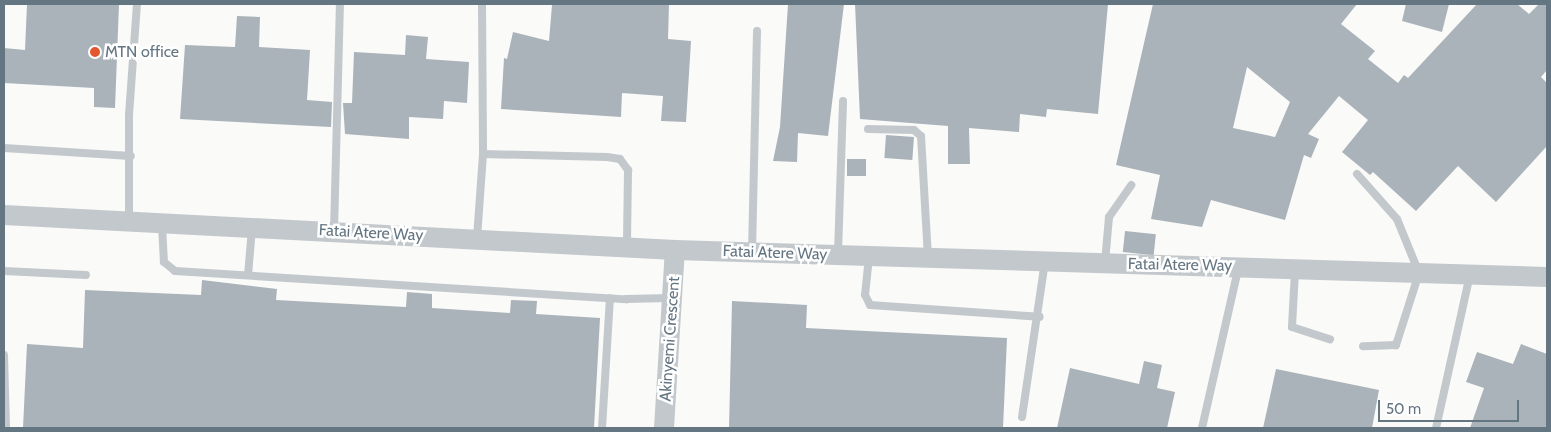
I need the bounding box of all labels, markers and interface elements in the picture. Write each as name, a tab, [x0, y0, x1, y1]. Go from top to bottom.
place label: MTN office	[105, 42, 179, 62]
marker: MTN office	[89, 46, 101, 58]
street label: Fatai Atere Way	[318, 221, 424, 245]
street label: Fatai Atere Way	[722, 242, 828, 264]
street label: Fatai Atere Way	[1128, 254, 1232, 276]
street label: Akinyemi Crescent	[656, 276, 684, 402]
scale bar	[1381, 390, 1522, 422]
text: 50 m	[1386, 400, 1421, 418]

